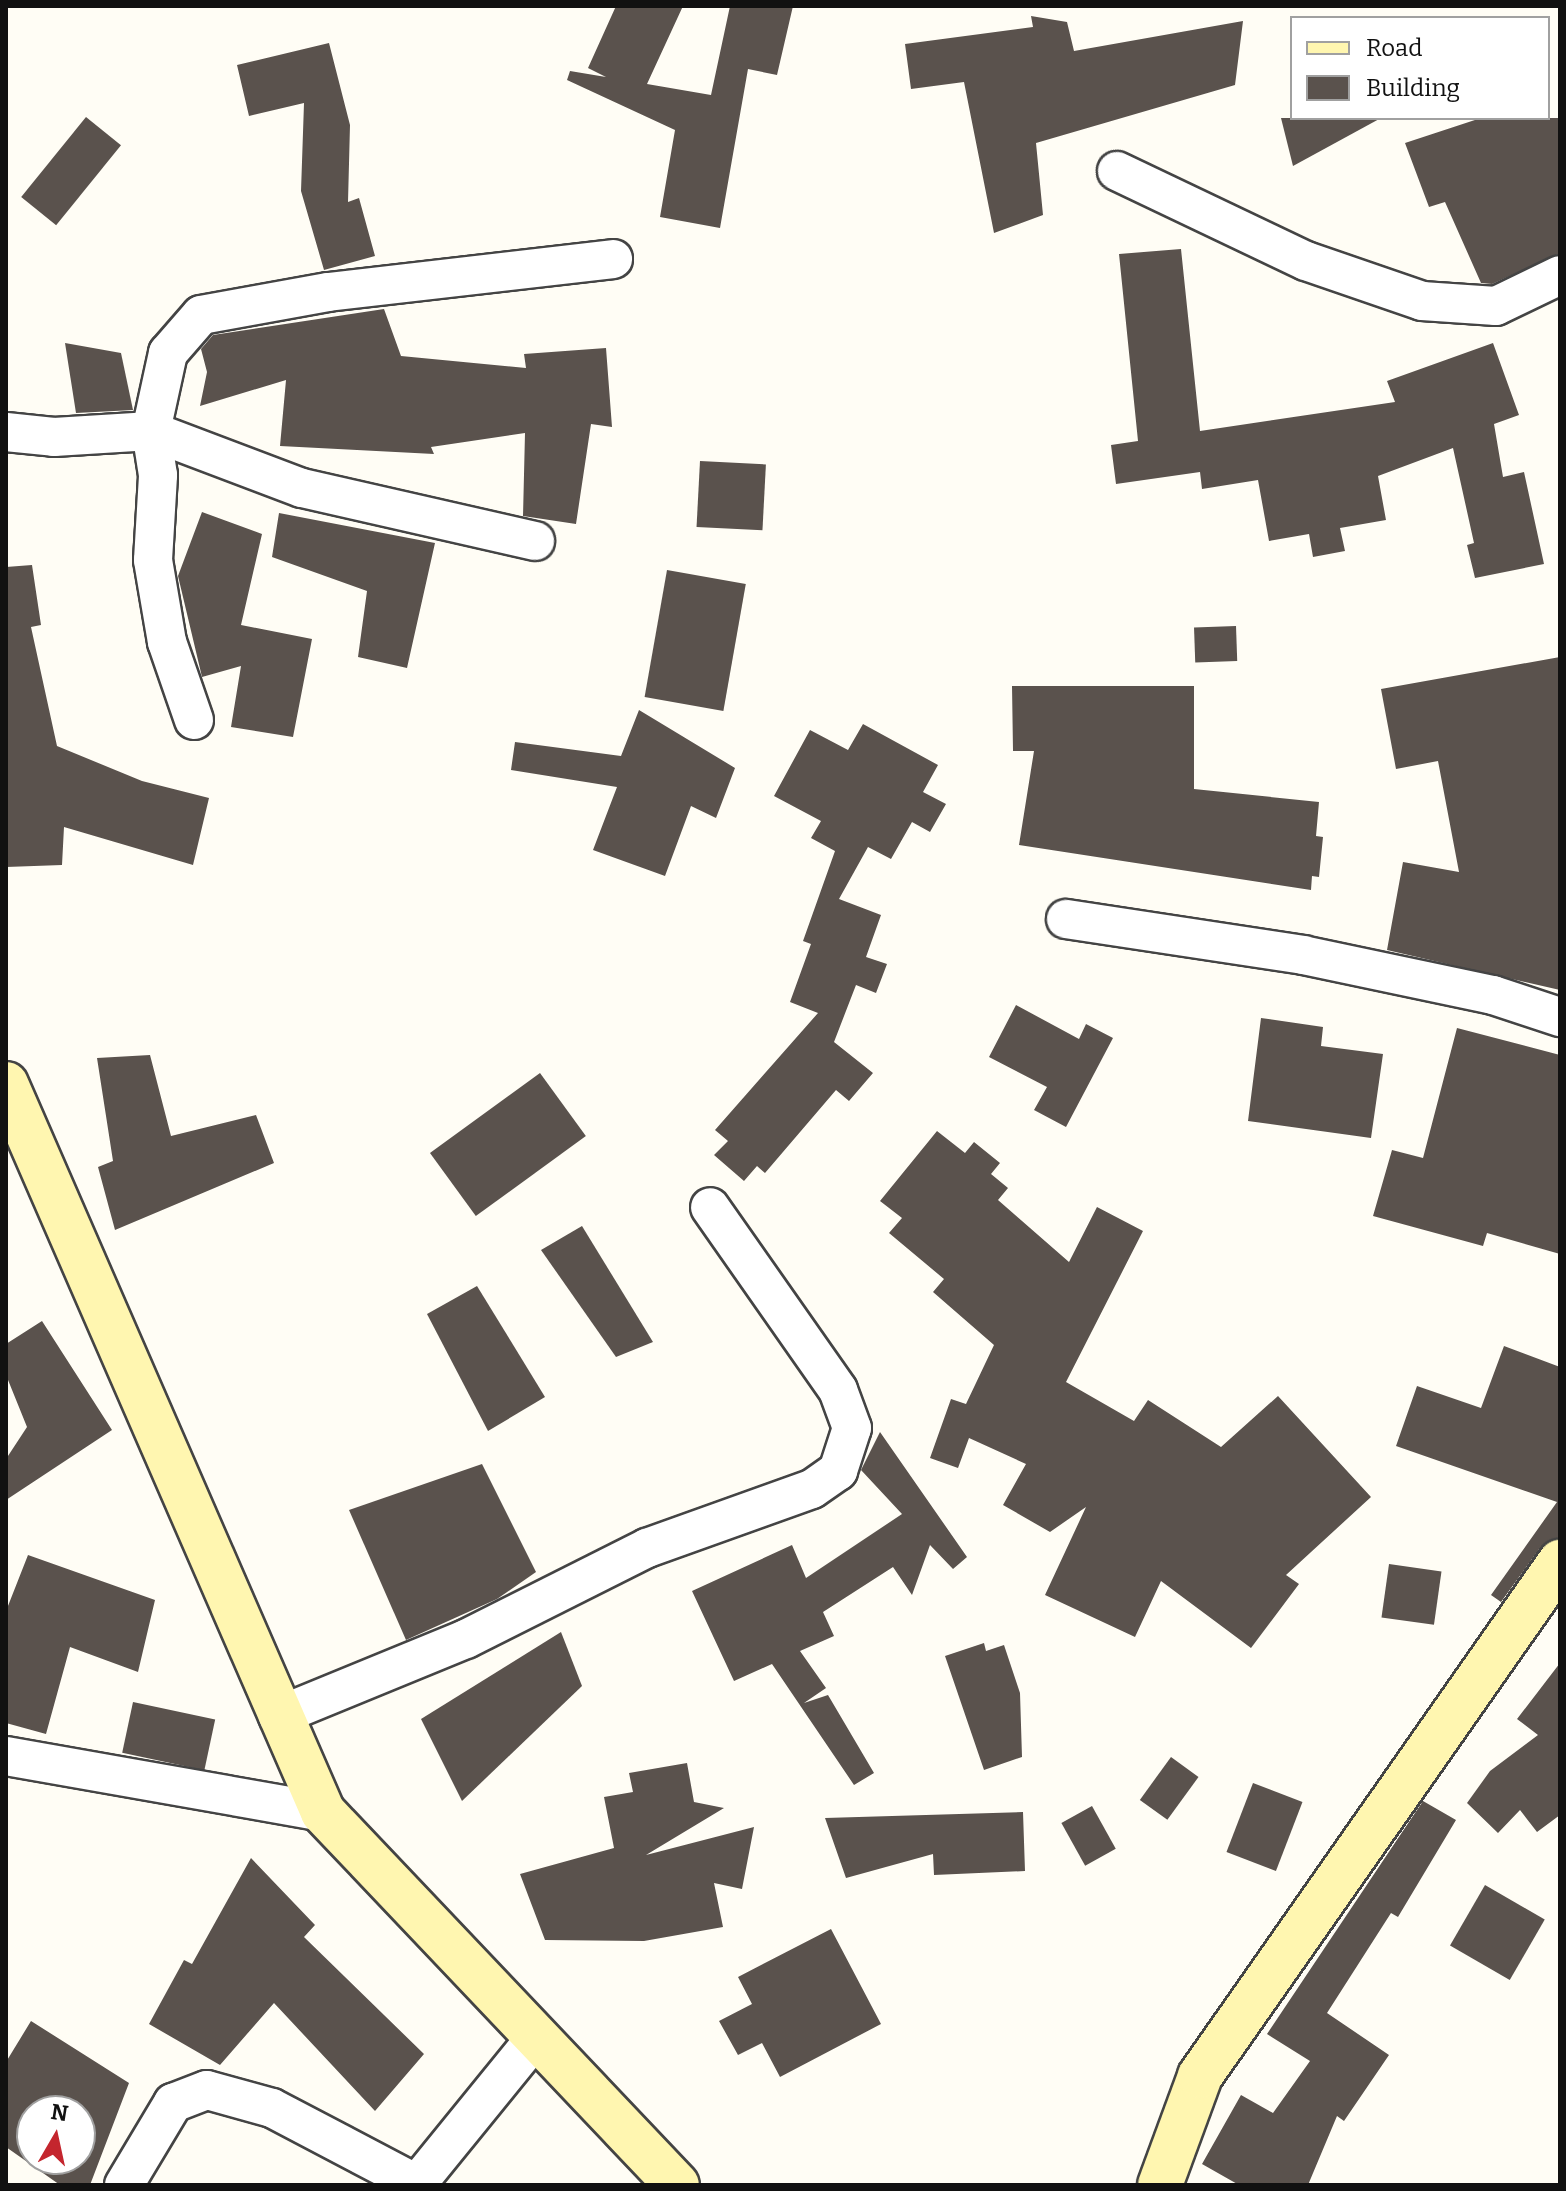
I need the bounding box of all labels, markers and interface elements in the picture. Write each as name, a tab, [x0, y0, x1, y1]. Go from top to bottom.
legend	[1290, 16, 1550, 120]
text: Road	[1366, 34, 1422, 62]
text: Building	[1366, 74, 1460, 102]
north arrow	[16, 2095, 96, 2175]
text: N	[49, 2098, 70, 2127]

